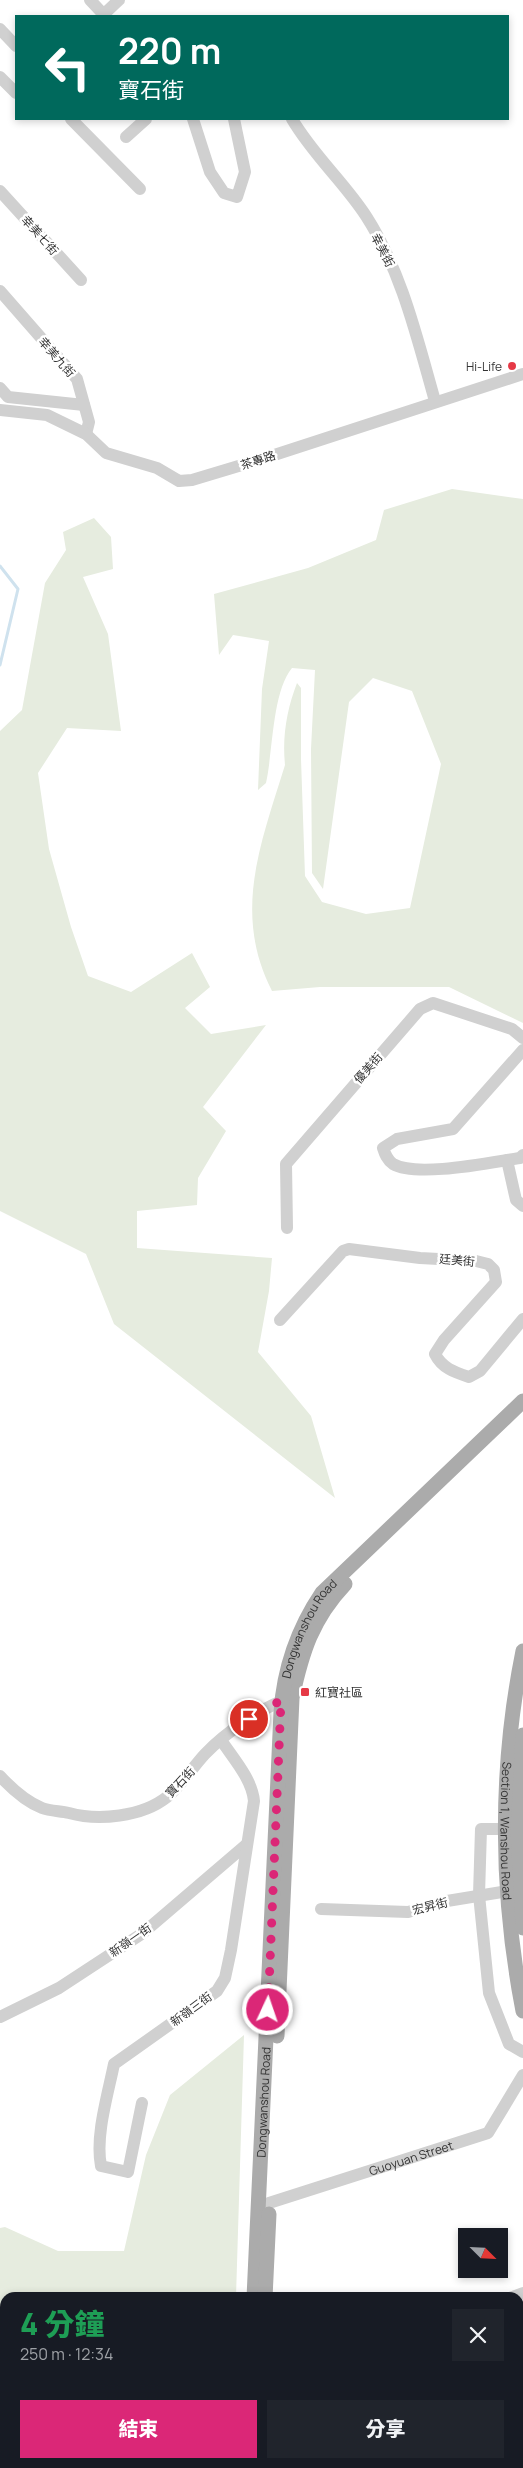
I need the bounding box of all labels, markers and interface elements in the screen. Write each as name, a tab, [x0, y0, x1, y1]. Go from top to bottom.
text: 220 m	[118, 27, 221, 75]
icon: left	[35, 35, 100, 100]
text: 寶石街	[118, 75, 184, 105]
street label: 幸美七街	[18, 211, 62, 259]
street label: 幸美街	[367, 230, 399, 270]
street label: 幸美九街	[35, 333, 79, 381]
place label: Hi-Life	[466, 358, 502, 375]
marker: Hi-Life	[506, 360, 518, 372]
street label: 茶專路	[238, 446, 278, 474]
street label: 優美街	[350, 1049, 386, 1087]
street label: 廷美街	[438, 1250, 476, 1270]
street label: Dongwanshou Road	[277, 1575, 340, 1680]
place label: 紅寶社區	[315, 1684, 363, 1701]
marker: 紅寶社區	[299, 1686, 311, 1698]
pin	[228, 1698, 270, 1740]
icon: arrive	[235, 1705, 263, 1733]
street label: Section 1, Wanshou Road	[497, 1761, 517, 1901]
street label: 寶石街	[162, 1763, 198, 1801]
street label: 宏昇街	[410, 1893, 450, 1919]
street label: 新嶺一街	[105, 1919, 155, 1961]
position arrow	[241, 1983, 293, 2035]
street label: 新嶺三街	[167, 1988, 215, 2030]
street label: Dongwanshou Road	[252, 2047, 274, 2158]
street label: Guoyuan Street	[367, 2136, 455, 2179]
north arrow	[458, 2228, 508, 2278]
map controls	[458, 2228, 508, 2278]
text: 4 分鐘	[20, 2303, 104, 2344]
button: close	[452, 2309, 504, 2361]
text: 250 m · 12:34	[20, 2343, 113, 2365]
button: 結束	[20, 2400, 257, 2458]
button: 分享	[267, 2400, 504, 2458]

